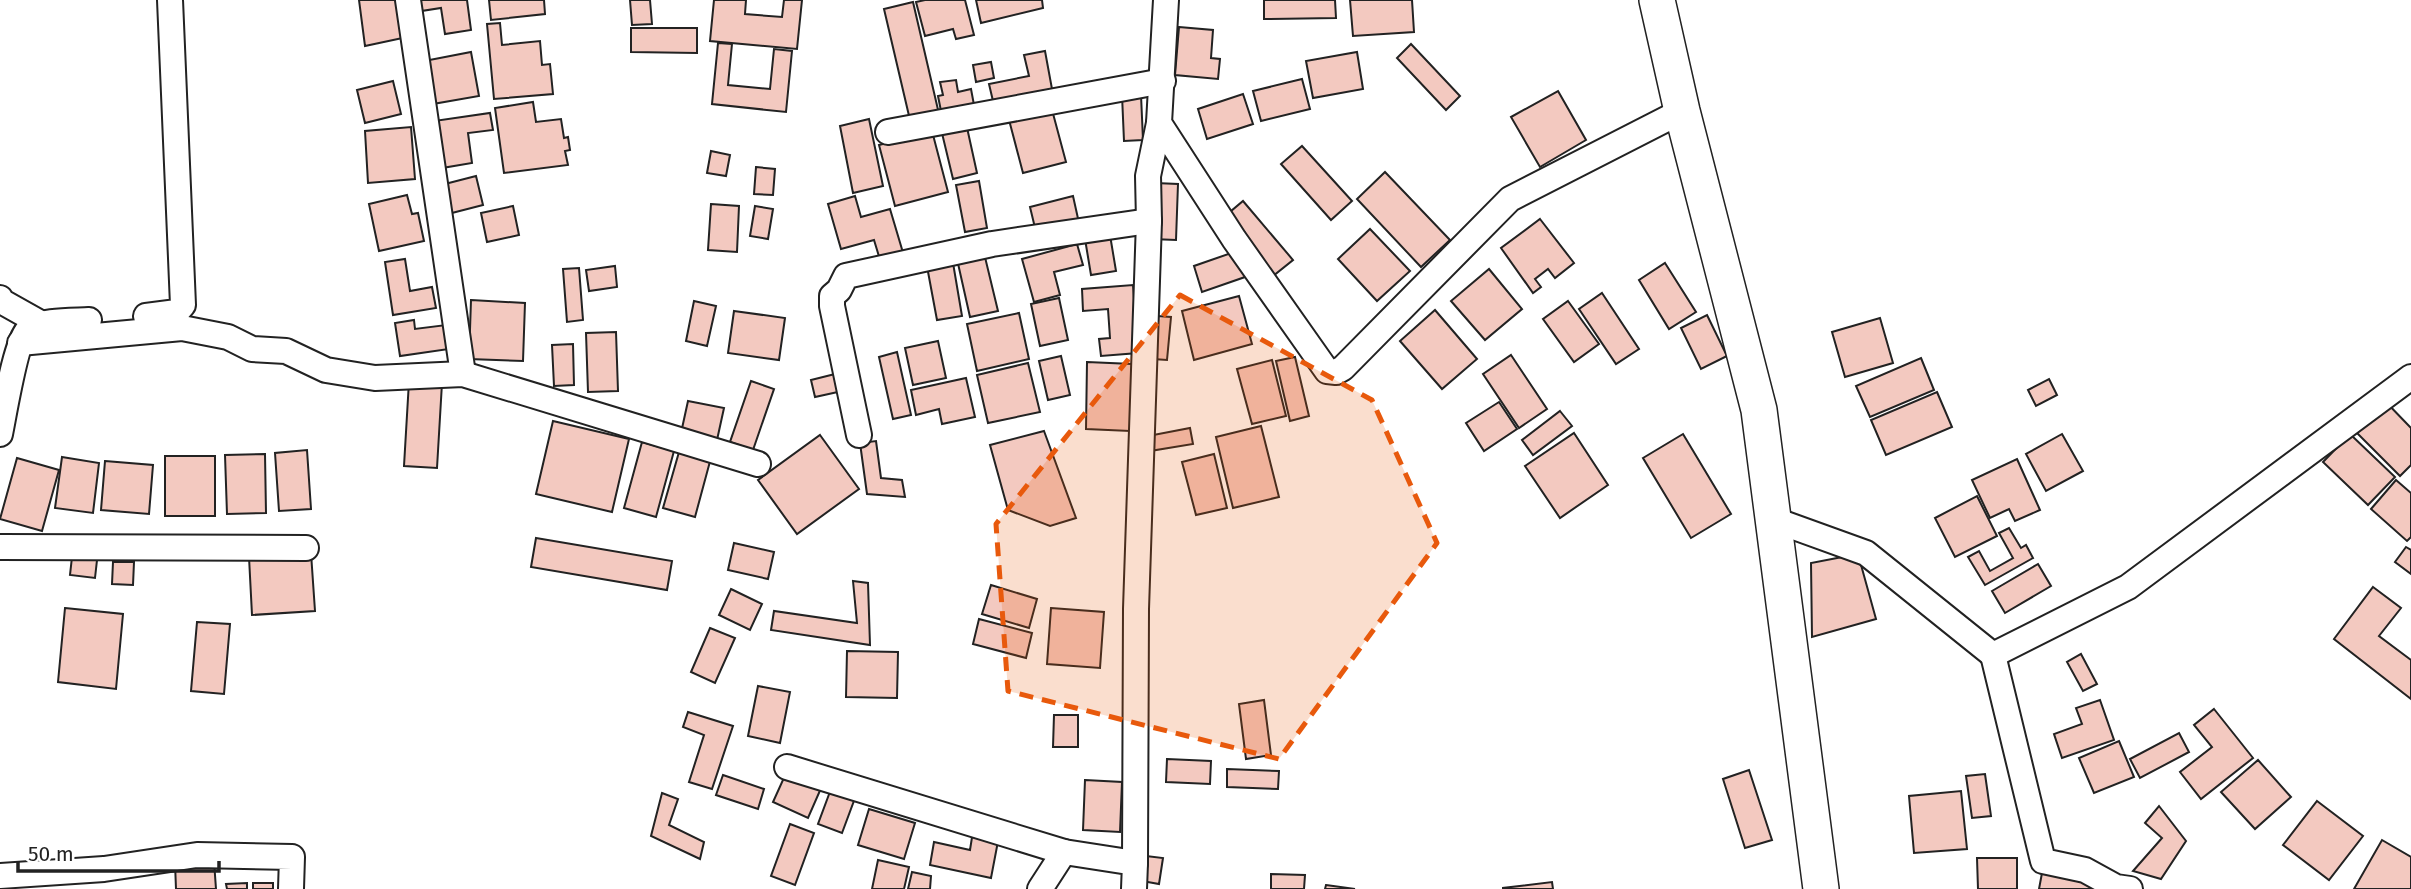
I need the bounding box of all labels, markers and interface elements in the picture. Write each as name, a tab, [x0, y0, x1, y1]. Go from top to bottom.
scale bar	[18, 830, 219, 874]
text: 50 m	[28, 841, 74, 867]

